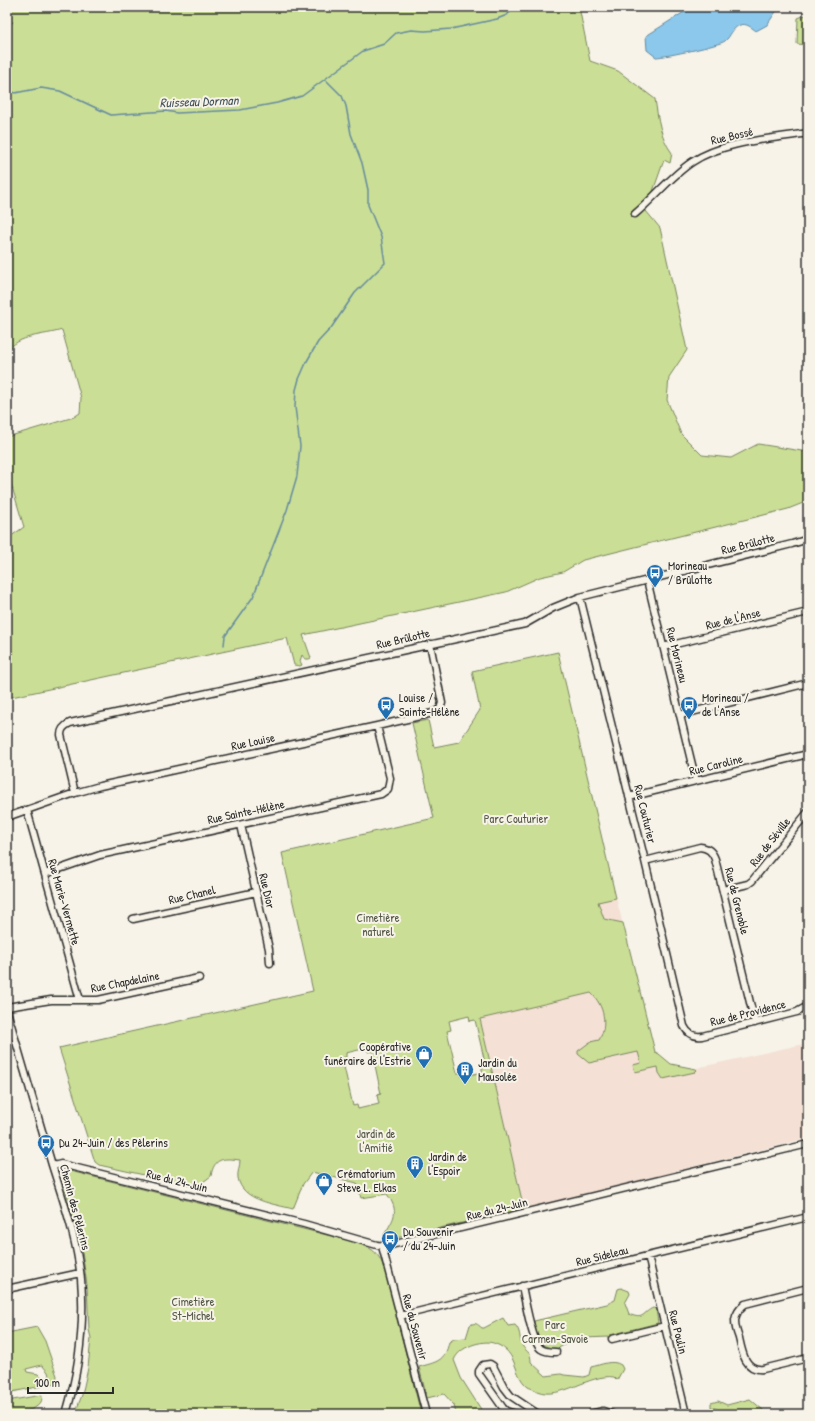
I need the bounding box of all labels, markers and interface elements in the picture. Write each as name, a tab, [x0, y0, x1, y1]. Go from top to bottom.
water label: Ruisseau Dorman	[159, 91, 240, 111]
street label: Rue Bossé	[709, 122, 755, 149]
street label: Rue Brûlotte	[719, 529, 777, 558]
place label: Morineau / Brûlotte	[668, 557, 713, 588]
bus stop icon: Morineau / Brûlotte	[645, 563, 665, 588]
street label: Rue de l'Anse	[704, 603, 762, 634]
street label: Rue Brûlotte	[374, 624, 431, 653]
street label: Rue Morineau	[662, 625, 693, 685]
place label: Louise / Sainte-Hélène	[399, 689, 460, 720]
place label: Morineau / de l'Anse	[702, 689, 749, 720]
bus stop icon: Louise / Sainte-Hélène	[376, 695, 396, 720]
bus stop icon: Morineau / de l'Anse	[679, 695, 699, 720]
street label: Rue Louise	[230, 729, 276, 754]
street label: Rue Caroline	[687, 750, 745, 779]
street label: Rue Couturier	[630, 783, 661, 845]
street label: Rue Sainte-Hélène	[206, 795, 286, 828]
park label: Parc Couturier	[484, 810, 549, 827]
street label: Rue de Séville	[745, 814, 794, 870]
street label: Rue Marie-Vermette	[44, 857, 85, 947]
street label: Rue de Grenoble	[721, 866, 754, 936]
street label: Rue Dior	[255, 872, 280, 911]
street label: Rue Chanel	[167, 881, 218, 908]
park label: Cimetière naturel	[356, 909, 400, 940]
street label: Rue Chapdelaine	[89, 966, 161, 996]
street label: Rue de Providence	[708, 995, 788, 1030]
place label: Coopérative funéraire de l'Estrie	[324, 1038, 411, 1069]
shop icon: Coopérative funéraire de l'Estrie	[414, 1044, 434, 1069]
place label: Jardin du Mausolée	[478, 1054, 517, 1085]
building icon: Jardin du Mausolée	[455, 1060, 475, 1085]
park label: Jardin de l'Amitié	[357, 1125, 396, 1156]
bus stop icon: Du 24-Juin / des Pèlerins	[36, 1133, 56, 1158]
place label: Du 24-Juin / des Pèlerins	[59, 1134, 168, 1151]
place label: Jardin de l'Espoir	[428, 1148, 467, 1179]
building icon: Jardin de l'Espoir	[405, 1154, 425, 1179]
street label: Chemin des Pèlerins	[56, 1162, 95, 1252]
street label: Rue du 24-Juin	[145, 1165, 209, 1196]
place label: Crématorium Steve L. Elkas	[337, 1165, 397, 1196]
shop icon: Crématorium Steve L. Elkas	[314, 1171, 334, 1196]
street label: Rue du 24-Juin	[465, 1193, 529, 1224]
place label: Du Souvenir / du 24-Juin	[403, 1223, 455, 1254]
bus stop icon: Du Souvenir / du 24-Juin	[380, 1229, 400, 1254]
street label: Rue Sideleau	[574, 1241, 630, 1270]
street label: Rue du Souvenir	[399, 1292, 433, 1362]
park label: Cimetière St-Michel	[171, 1293, 215, 1324]
street label: Rue Poulin	[665, 1308, 692, 1356]
park label: Parc Carmen-Savoie	[522, 1316, 588, 1347]
scale bar	[28, 1369, 113, 1395]
text: 100 m	[34, 1374, 60, 1391]

